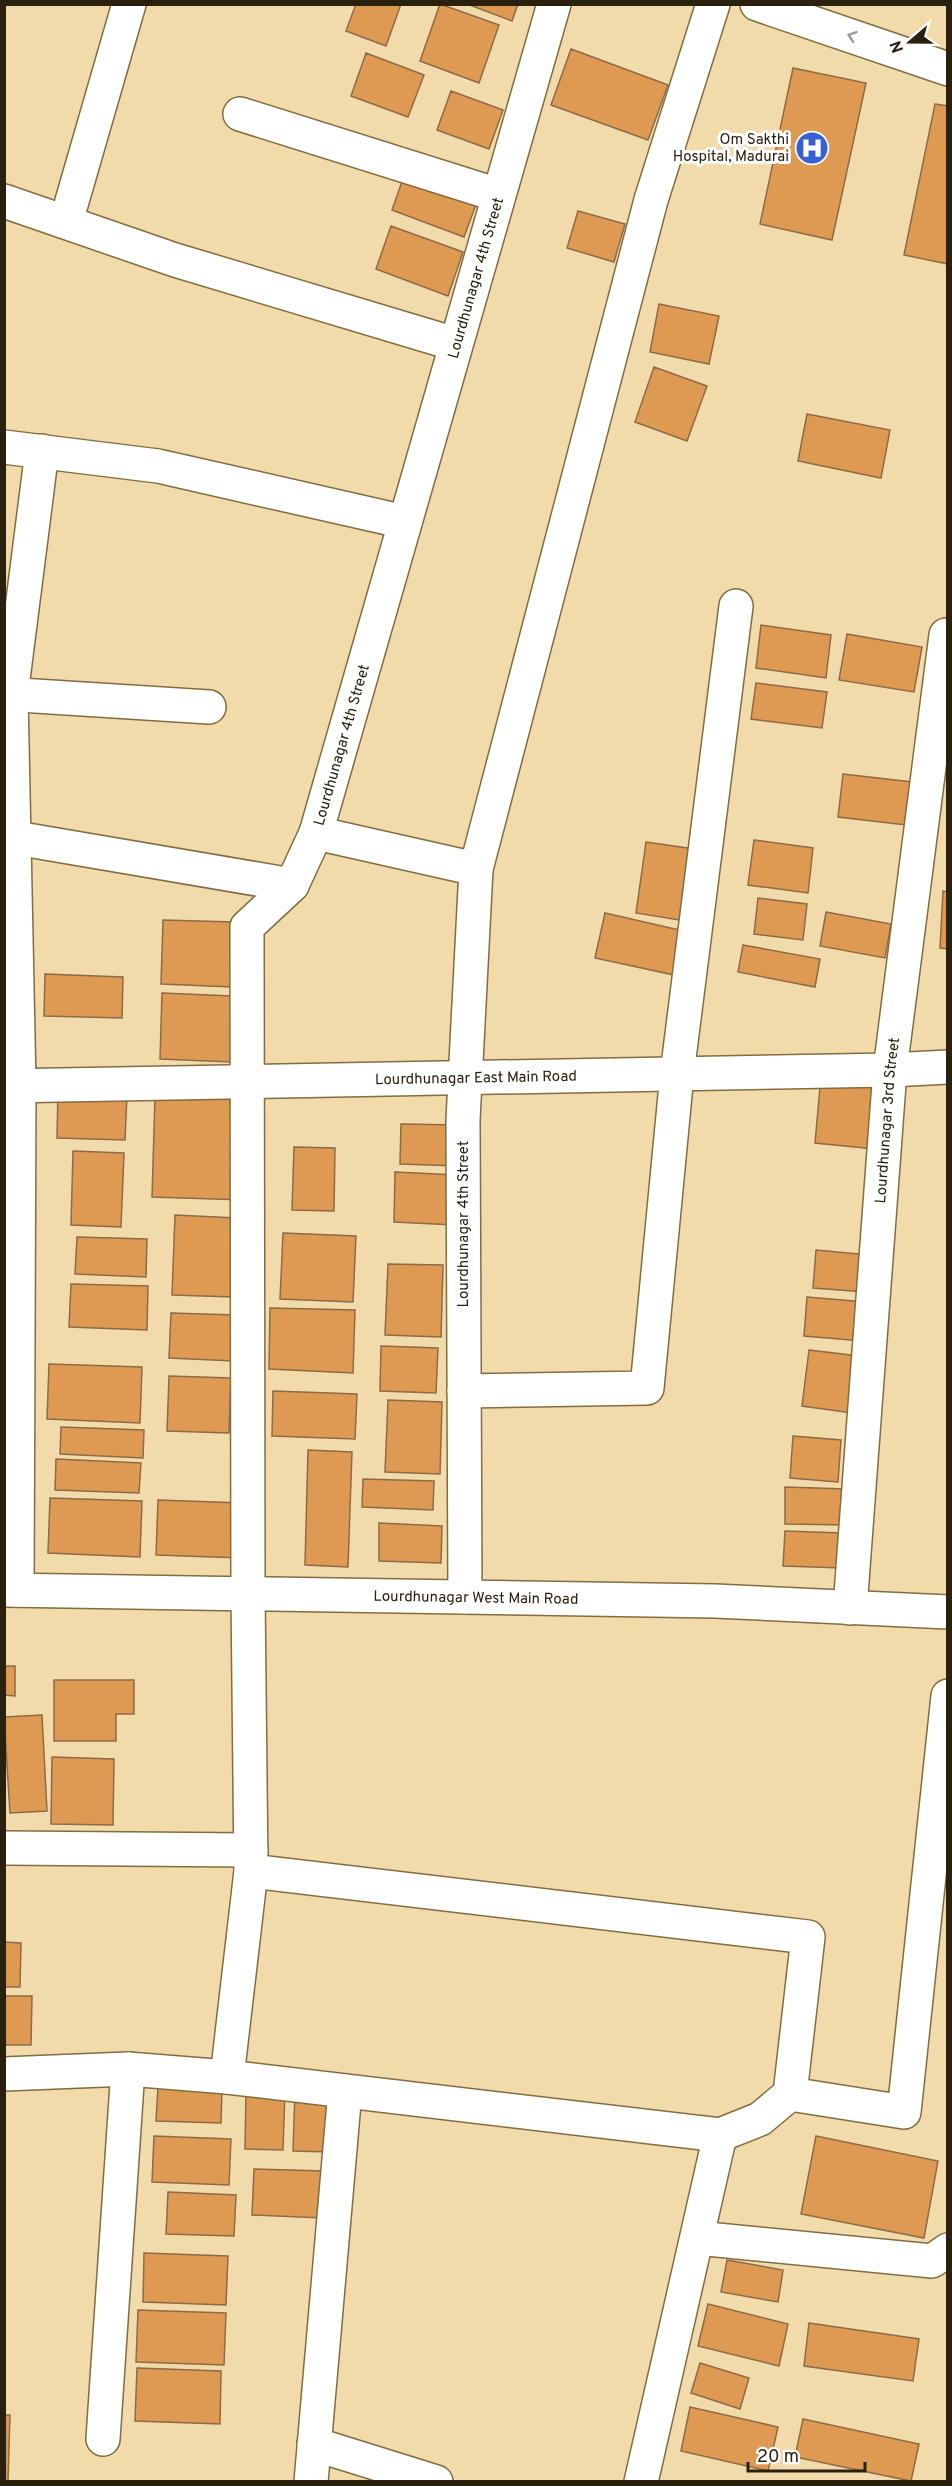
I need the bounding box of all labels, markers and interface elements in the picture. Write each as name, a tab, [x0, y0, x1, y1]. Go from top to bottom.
north arrow	[880, 12, 940, 72]
one-way arrow	[847, 31, 858, 44]
text: N	[886, 38, 909, 55]
hospital icon: Om Sakthi Hospital, Madurai	[794, 130, 830, 166]
place label: Om Sakthi Hospital, Madurai	[673, 131, 789, 167]
street label: Lourdhunagar 4th Street	[445, 195, 509, 361]
street label: Lourdhunagar 4th Street	[311, 662, 375, 828]
street label: Lourdhunagar 3rd Street	[872, 1036, 905, 1204]
street label: Lourdhunagar East Main Road	[375, 1068, 577, 1090]
street label: Lourdhunagar 4th Street	[455, 1141, 474, 1307]
street label: Lourdhunagar West Main Road	[373, 1588, 579, 1610]
scale bar	[748, 2435, 865, 2473]
text: 20 m	[757, 2446, 799, 2469]

